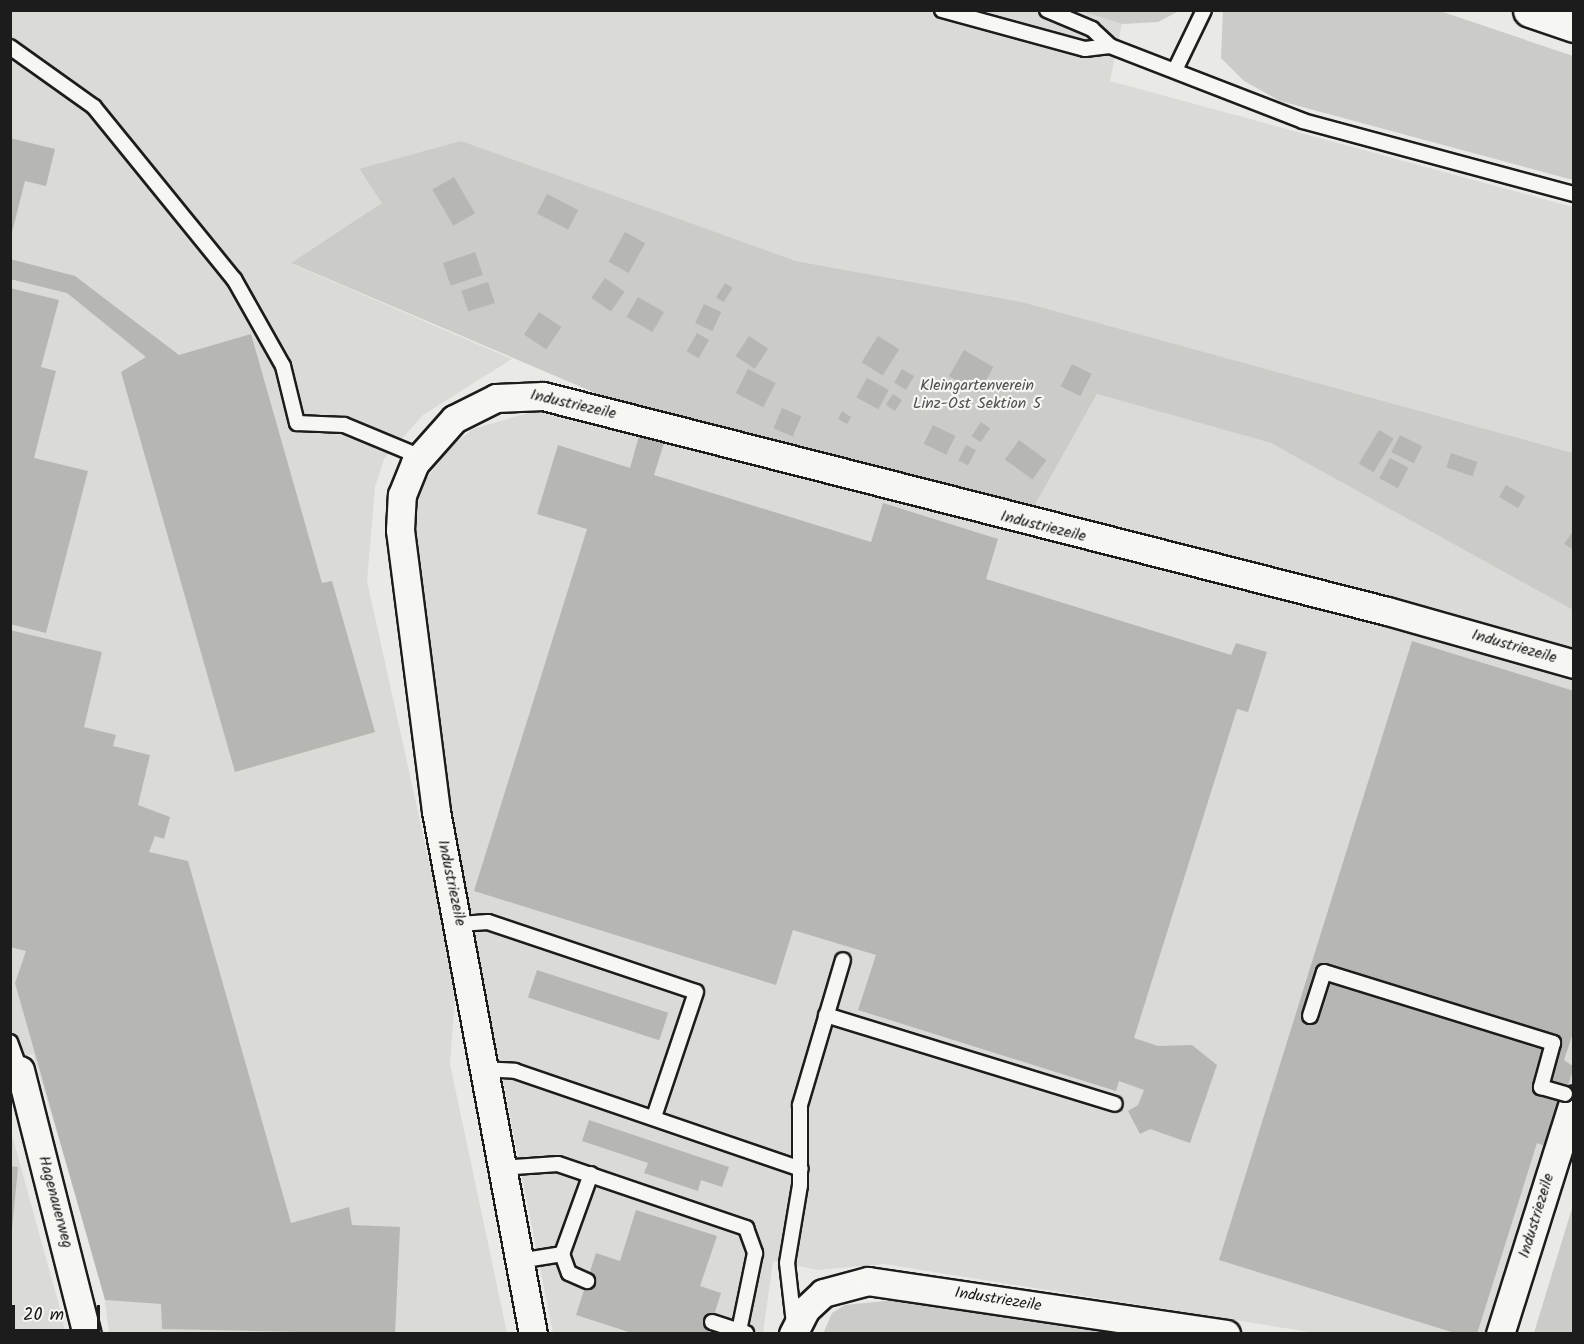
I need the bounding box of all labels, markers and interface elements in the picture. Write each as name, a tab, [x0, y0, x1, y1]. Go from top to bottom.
park label: Kleingartenverein Linz-Ost Sektion 5	[913, 376, 1041, 414]
street label: Industriezeile	[528, 386, 618, 424]
street label: Industriezeile	[998, 507, 1088, 547]
street label: Industriezeile	[1469, 626, 1559, 668]
street label: Industriezeile	[432, 838, 470, 928]
street label: Hagenauerweg	[33, 1154, 77, 1250]
street label: Industriezeile	[1515, 1171, 1559, 1261]
street label: Industriezeile	[953, 1284, 1043, 1316]
scale bar	[15, 1293, 104, 1331]
text: 20 m	[23, 1301, 64, 1330]

